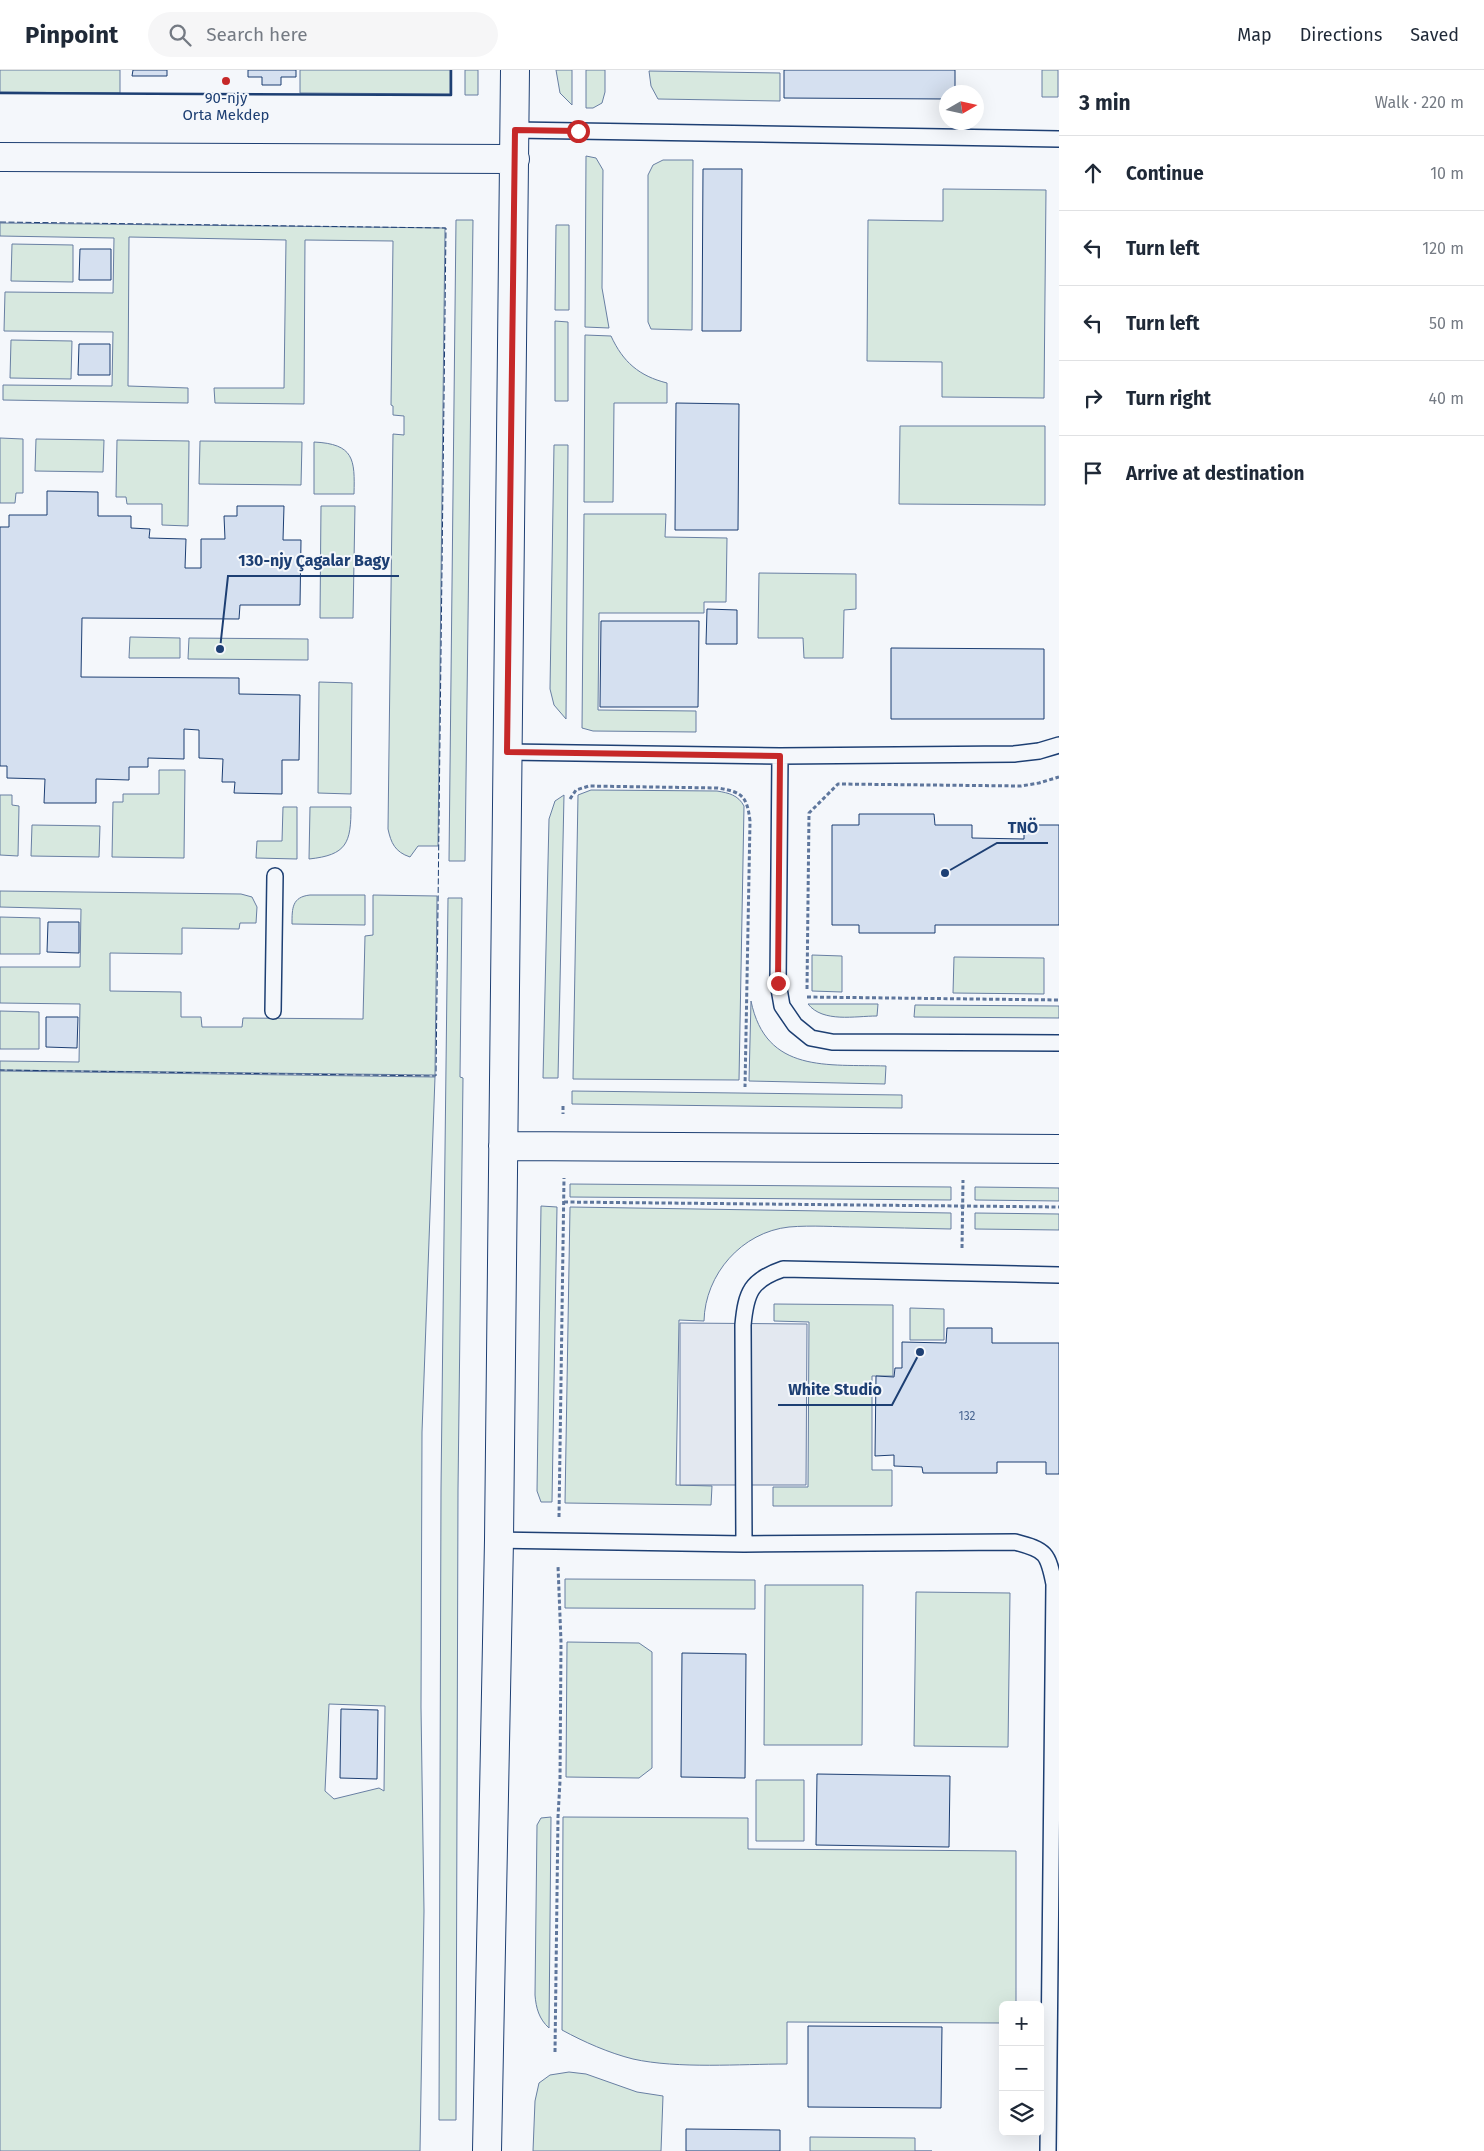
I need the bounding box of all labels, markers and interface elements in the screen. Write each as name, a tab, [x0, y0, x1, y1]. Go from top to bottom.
search box	[148, 12, 498, 57]
text: Pinpoint	[25, 21, 118, 49]
icon: search	[166, 21, 194, 49]
text: Search here	[206, 23, 308, 46]
text: Map	[1237, 24, 1272, 46]
text: Directions	[1300, 24, 1382, 46]
text: Saved	[1410, 24, 1459, 46]
marker: 90-njy Orta Mekdep	[220, 75, 232, 87]
north arrow	[939, 85, 984, 130]
place label: 90-njy Orta Mekdep	[182, 89, 270, 124]
text: 3 min	[1079, 90, 1131, 116]
text: Walk · 220 m	[1375, 93, 1464, 112]
route start	[567, 120, 590, 143]
icon: ahead	[1079, 159, 1107, 187]
text: Continue	[1126, 162, 1204, 185]
text: 10 m	[1430, 164, 1464, 183]
icon: left	[1079, 234, 1107, 262]
text: Turn left	[1126, 237, 1200, 260]
text: 120 m	[1422, 239, 1464, 258]
icon: left	[1079, 309, 1107, 337]
text: Turn left	[1126, 312, 1200, 335]
text: 50 m	[1429, 314, 1464, 333]
icon: right	[1079, 384, 1107, 412]
text: Turn right	[1126, 387, 1211, 410]
text: 40 m	[1429, 389, 1464, 408]
icon: arrive	[1079, 459, 1107, 487]
text: Arrive at destination	[1126, 462, 1305, 485]
callout: 130-njy Çagalar Bagy	[228, 545, 399, 576]
text: 130-njy Çagalar Bagy	[238, 551, 390, 572]
callout: TNÖ	[997, 812, 1048, 843]
text: TNÖ	[1008, 817, 1038, 837]
route end	[767, 972, 790, 995]
callout: White Studio	[778, 1374, 892, 1405]
text: White Studio	[788, 1380, 882, 1399]
house number: 132	[958, 1409, 976, 1423]
map controls	[999, 2001, 1044, 2136]
button: +	[999, 2001, 1044, 2046]
button: −	[999, 2046, 1044, 2091]
button: layers	[999, 2091, 1044, 2136]

